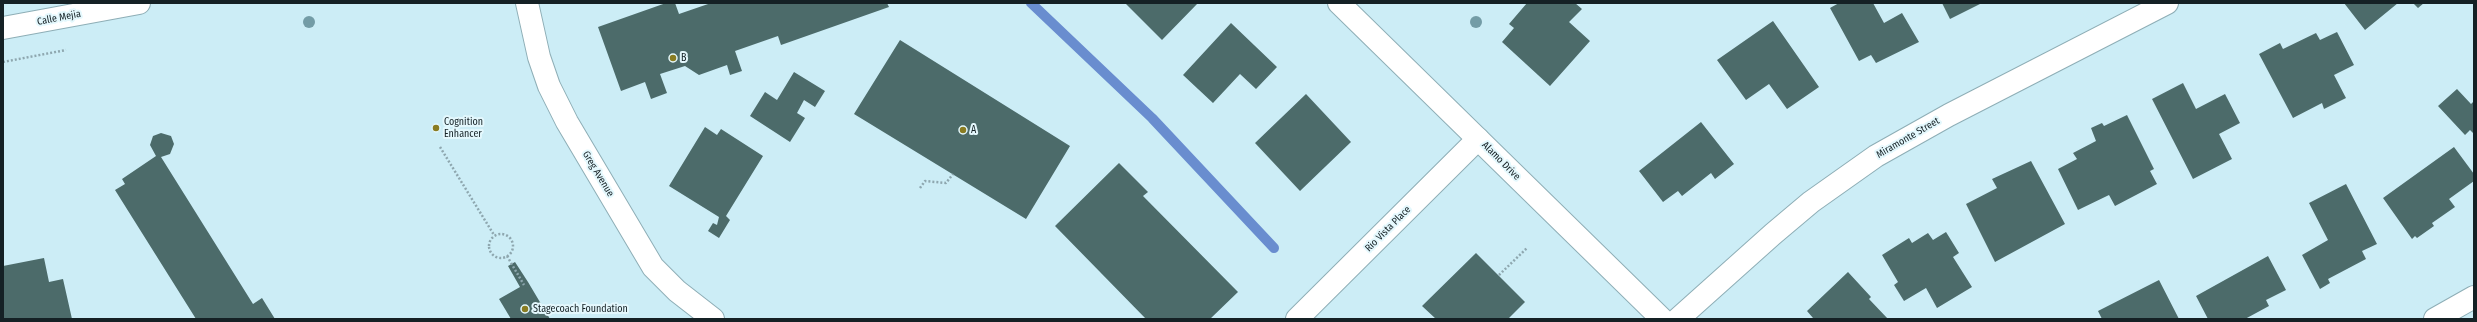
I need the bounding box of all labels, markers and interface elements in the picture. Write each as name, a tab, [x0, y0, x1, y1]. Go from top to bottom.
street label: Calle Mejia	[36, 8, 82, 28]
place label: B	[681, 52, 686, 64]
marker: B	[668, 53, 678, 63]
street label: Miramonte Street	[1874, 115, 1942, 161]
place label: Cognition Enhancer	[444, 116, 483, 140]
marker: Cognition Enhancer	[431, 123, 441, 133]
place label: A	[971, 124, 976, 136]
marker: A	[958, 125, 968, 135]
street label: Alamo Drive	[1479, 139, 1523, 183]
street label: Greg Avenue	[580, 149, 616, 199]
street label: Rio Vista Place	[1363, 204, 1413, 254]
place label: Stagecoach Foundation	[533, 303, 628, 315]
marker: Stagecoach Foundation	[520, 304, 530, 314]

